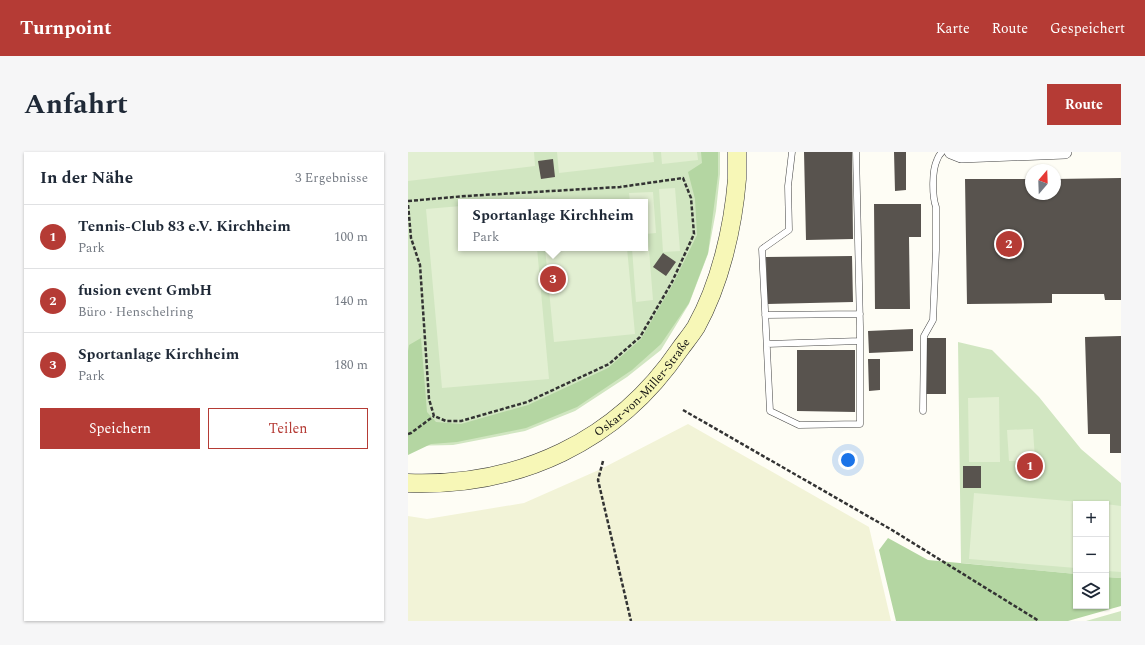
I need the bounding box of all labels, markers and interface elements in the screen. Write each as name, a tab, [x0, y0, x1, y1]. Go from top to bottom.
text: Turnpoint	[20, 14, 112, 43]
text: Karte	[936, 18, 970, 39]
text: Route	[992, 18, 1028, 39]
text: Gespeichert	[1050, 18, 1125, 39]
text: Anfahrt	[24, 83, 128, 126]
button: Route	[1047, 84, 1121, 125]
north arrow	[1025, 164, 1061, 200]
text: In der Nähe	[40, 165, 133, 191]
text: 3 Ergebnisse	[295, 168, 368, 188]
popup	[458, 199, 648, 251]
text: Sportanlage Kirchheim	[472, 204, 634, 227]
text: Tennis-Club 83 e.V. Kirchheim	[78, 215, 291, 238]
text: 1	[49, 227, 57, 247]
text: 100 m	[334, 227, 368, 247]
text: Park	[472, 227, 499, 247]
pin: 2	[996, 229, 1022, 259]
text: Park	[78, 238, 105, 258]
pin: 3	[540, 264, 566, 294]
text: fusion event GmbH	[78, 279, 212, 302]
text: 2	[49, 291, 57, 311]
text: 140 m	[334, 291, 368, 311]
text: Büro · Henschelring	[78, 302, 194, 322]
street label: Oskar-von-Miller-Straße	[590, 334, 695, 442]
text: Sportanlage Kirchheim	[78, 343, 239, 366]
text: 3	[49, 355, 57, 375]
text: 180 m	[334, 355, 368, 375]
text: Park	[78, 366, 105, 386]
button: Speichern	[40, 408, 200, 449]
button: Teilen	[208, 408, 368, 449]
your location	[838, 450, 858, 470]
pin: 1	[1017, 451, 1043, 481]
map controls	[1073, 501, 1109, 609]
button: +	[1073, 501, 1109, 537]
button: −	[1073, 537, 1109, 573]
button: layers	[1073, 573, 1109, 609]

